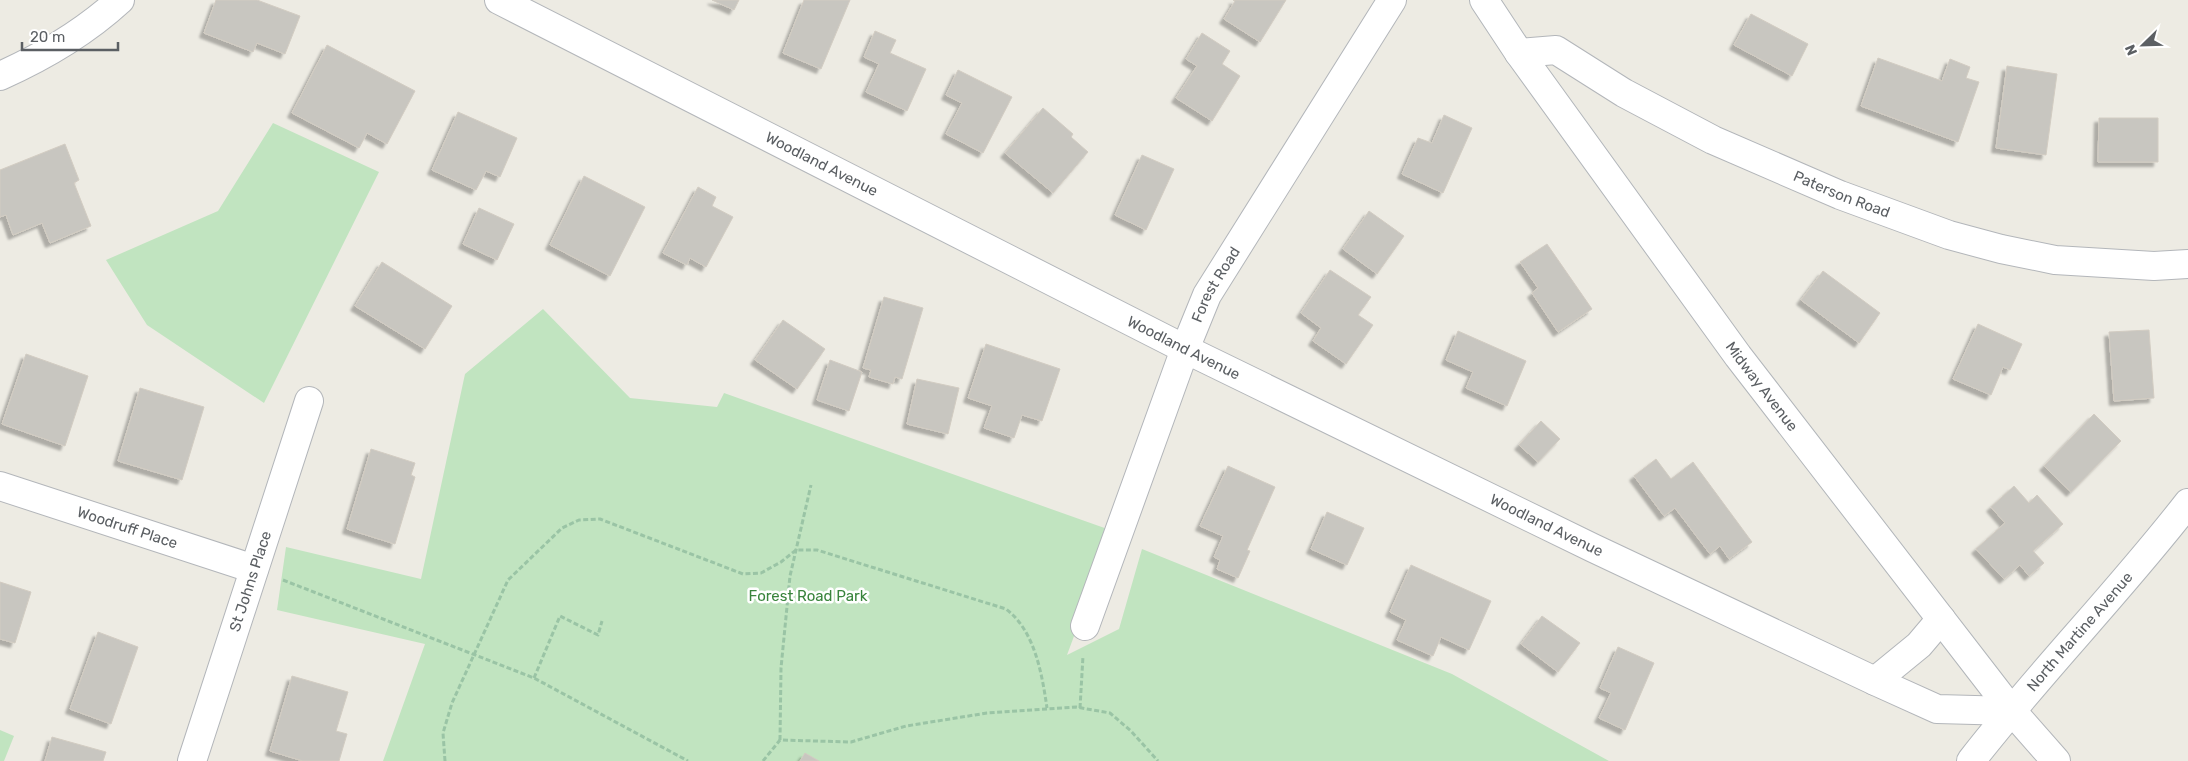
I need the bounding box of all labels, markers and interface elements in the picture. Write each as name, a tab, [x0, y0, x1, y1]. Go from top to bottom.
scale bar	[22, 20, 119, 52]
north arrow	[2118, 20, 2168, 70]
text: 20 m	[30, 28, 65, 46]
text: N	[2122, 42, 2141, 58]
street label: Woodland Avenue	[762, 128, 881, 200]
street label: Paterson Road	[1791, 167, 1892, 222]
street label: Forest Road	[1188, 243, 1244, 325]
street label: Woodland Avenue	[1124, 312, 1243, 383]
street label: Midway Avenue	[1722, 338, 1802, 435]
street label: Woodland Avenue	[1487, 490, 1606, 561]
street label: Woodruff Place	[75, 503, 180, 552]
street label: St Johns Place	[226, 529, 275, 634]
street label: North Martine Avenue	[2023, 568, 2137, 695]
park label: Forest Road Park	[749, 587, 868, 605]

